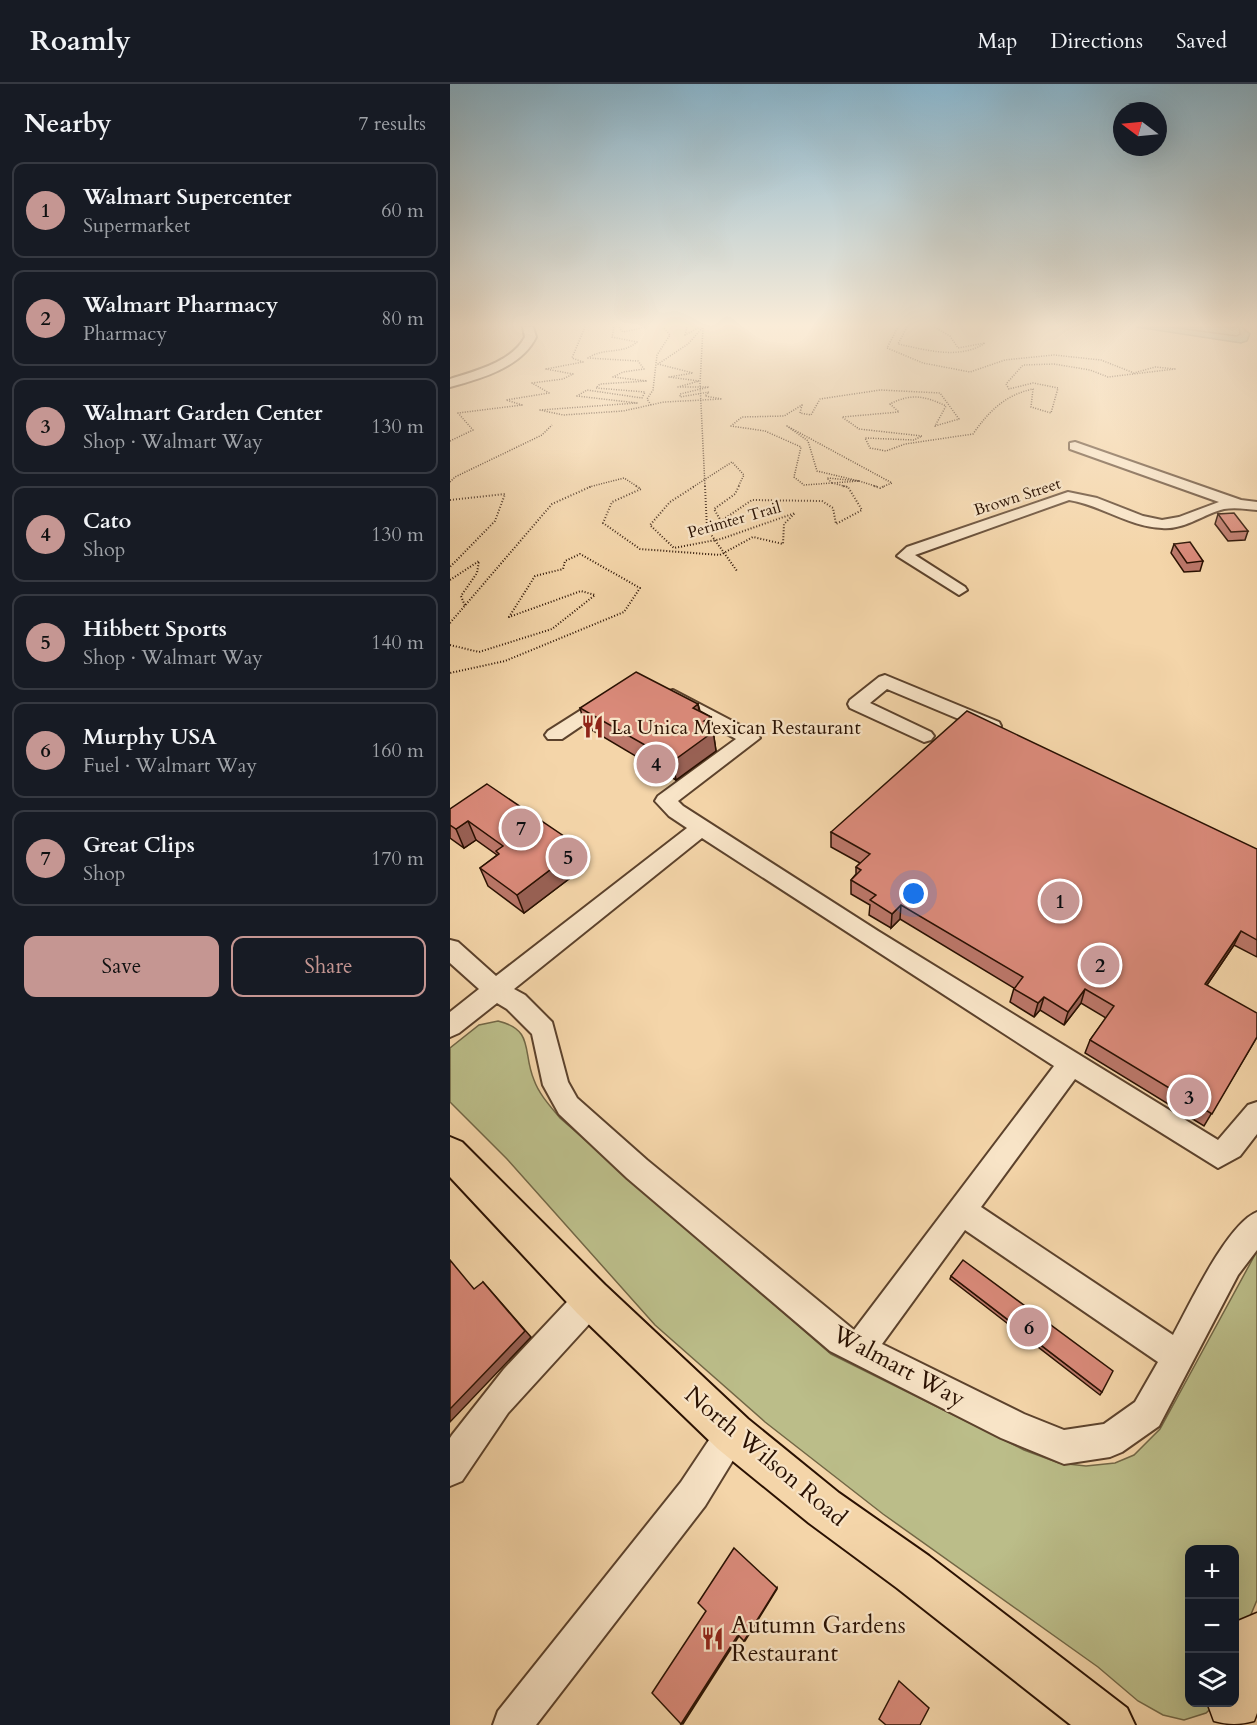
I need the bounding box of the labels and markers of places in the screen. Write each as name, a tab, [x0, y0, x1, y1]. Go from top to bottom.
restaurant icon: La Unica Mexican Restaurant	[580, 714, 606, 740]
place label: La Unica Mexican Restaurant	[611, 714, 861, 741]
pin: 4	[636, 742, 676, 786]
pin: 7	[502, 806, 540, 850]
pin: 5	[548, 834, 588, 880]
pin: 1	[1040, 878, 1080, 924]
pin: 2	[1080, 942, 1120, 988]
pin: 3	[1170, 1074, 1208, 1120]
pin: 6	[1010, 1304, 1048, 1350]
place label: Autumn Gardens Restaurant	[731, 1609, 906, 1670]
restaurant icon: Autumn Gardens Restaurant	[700, 1626, 726, 1652]

